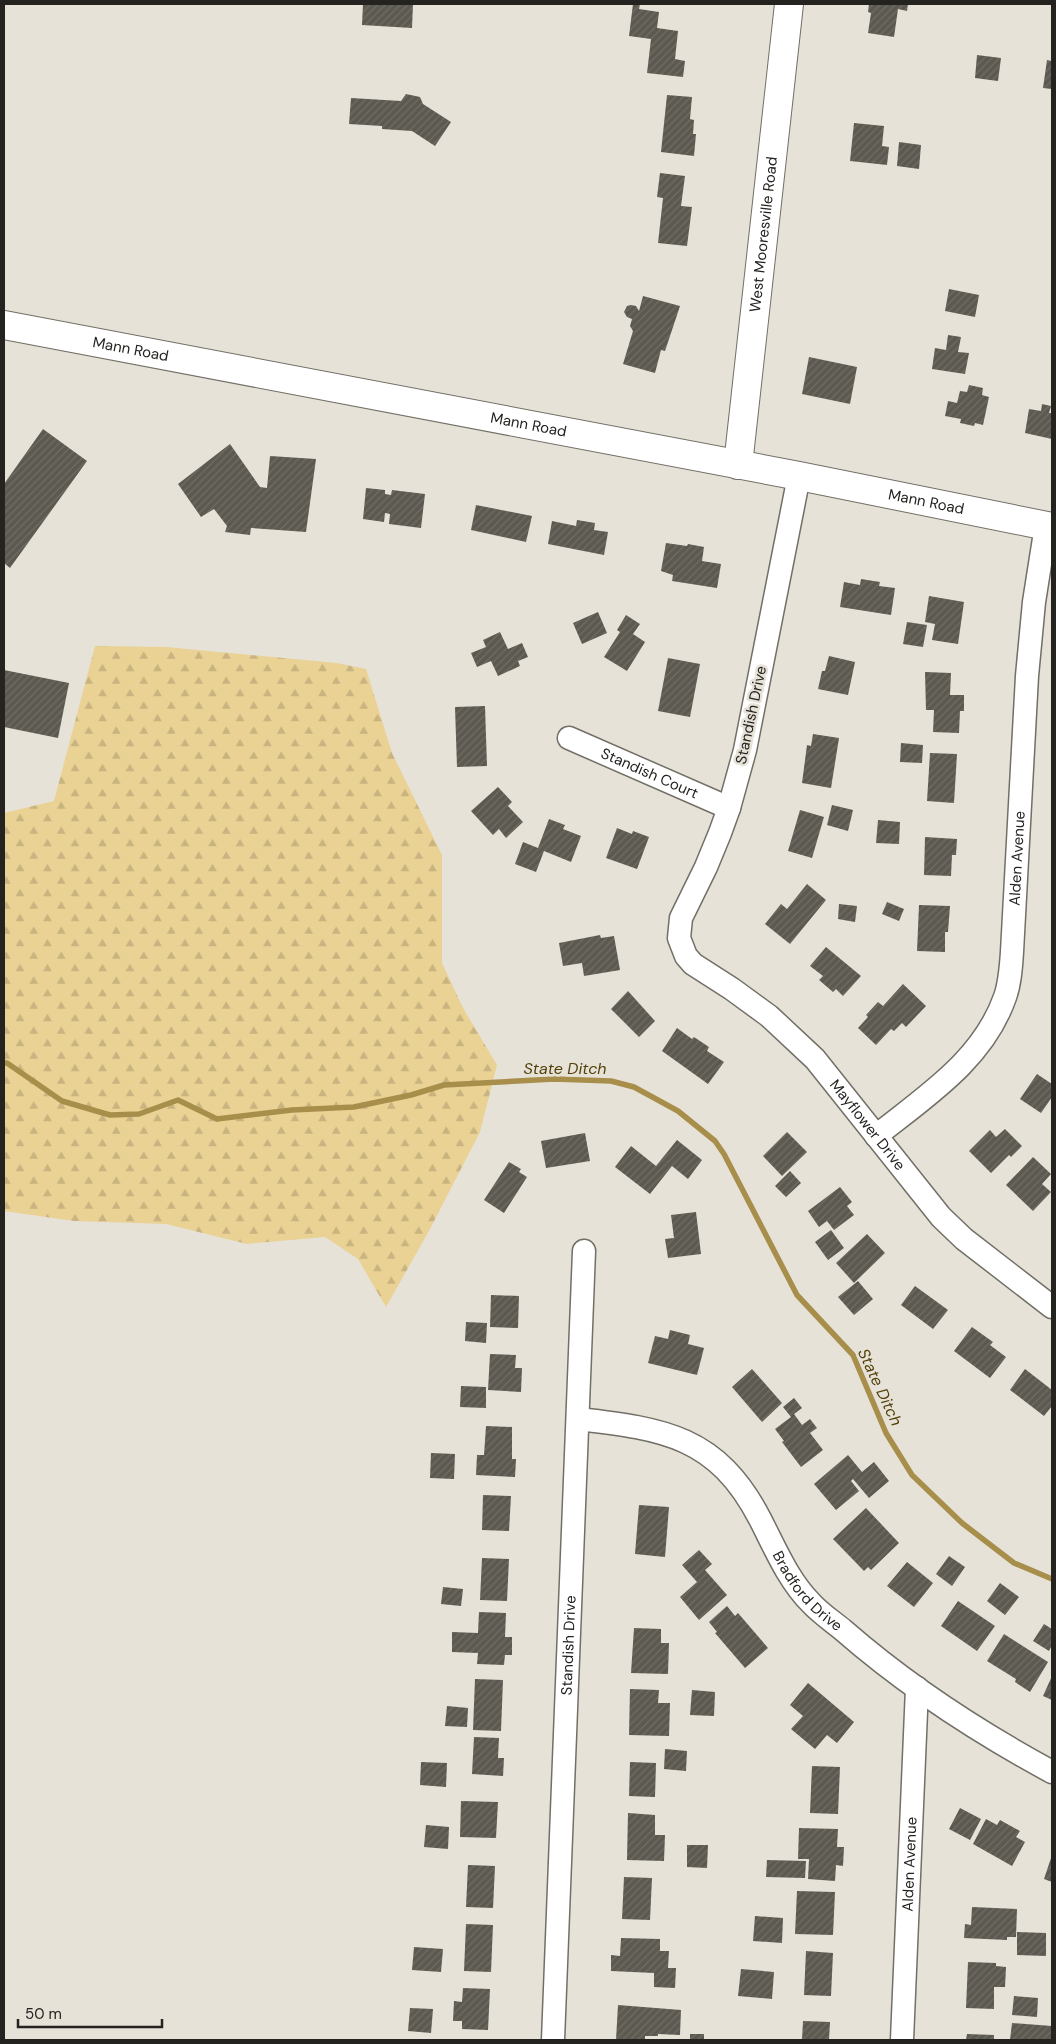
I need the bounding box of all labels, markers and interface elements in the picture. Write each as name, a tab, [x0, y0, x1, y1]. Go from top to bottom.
street label: West Mooresville Road	[745, 156, 782, 313]
street label: Mann Road	[91, 332, 170, 366]
street label: Mann Road	[489, 408, 568, 442]
street label: Mann Road	[887, 484, 966, 519]
street label: Standish Drive	[731, 664, 771, 766]
street label: Standish Court	[598, 743, 702, 803]
street label: Alden Avenue	[1005, 810, 1030, 906]
water label: State Ditch	[523, 1058, 607, 1079]
street label: Mayflower Drive	[825, 1075, 910, 1174]
water label: State Ditch	[853, 1345, 907, 1429]
street label: Bradford Drive	[768, 1548, 847, 1636]
street label: Standish Drive	[557, 1595, 580, 1696]
street label: Alden Avenue	[897, 1816, 922, 1912]
scale bar	[18, 1996, 161, 2028]
text: 50 m	[25, 2004, 62, 2024]

